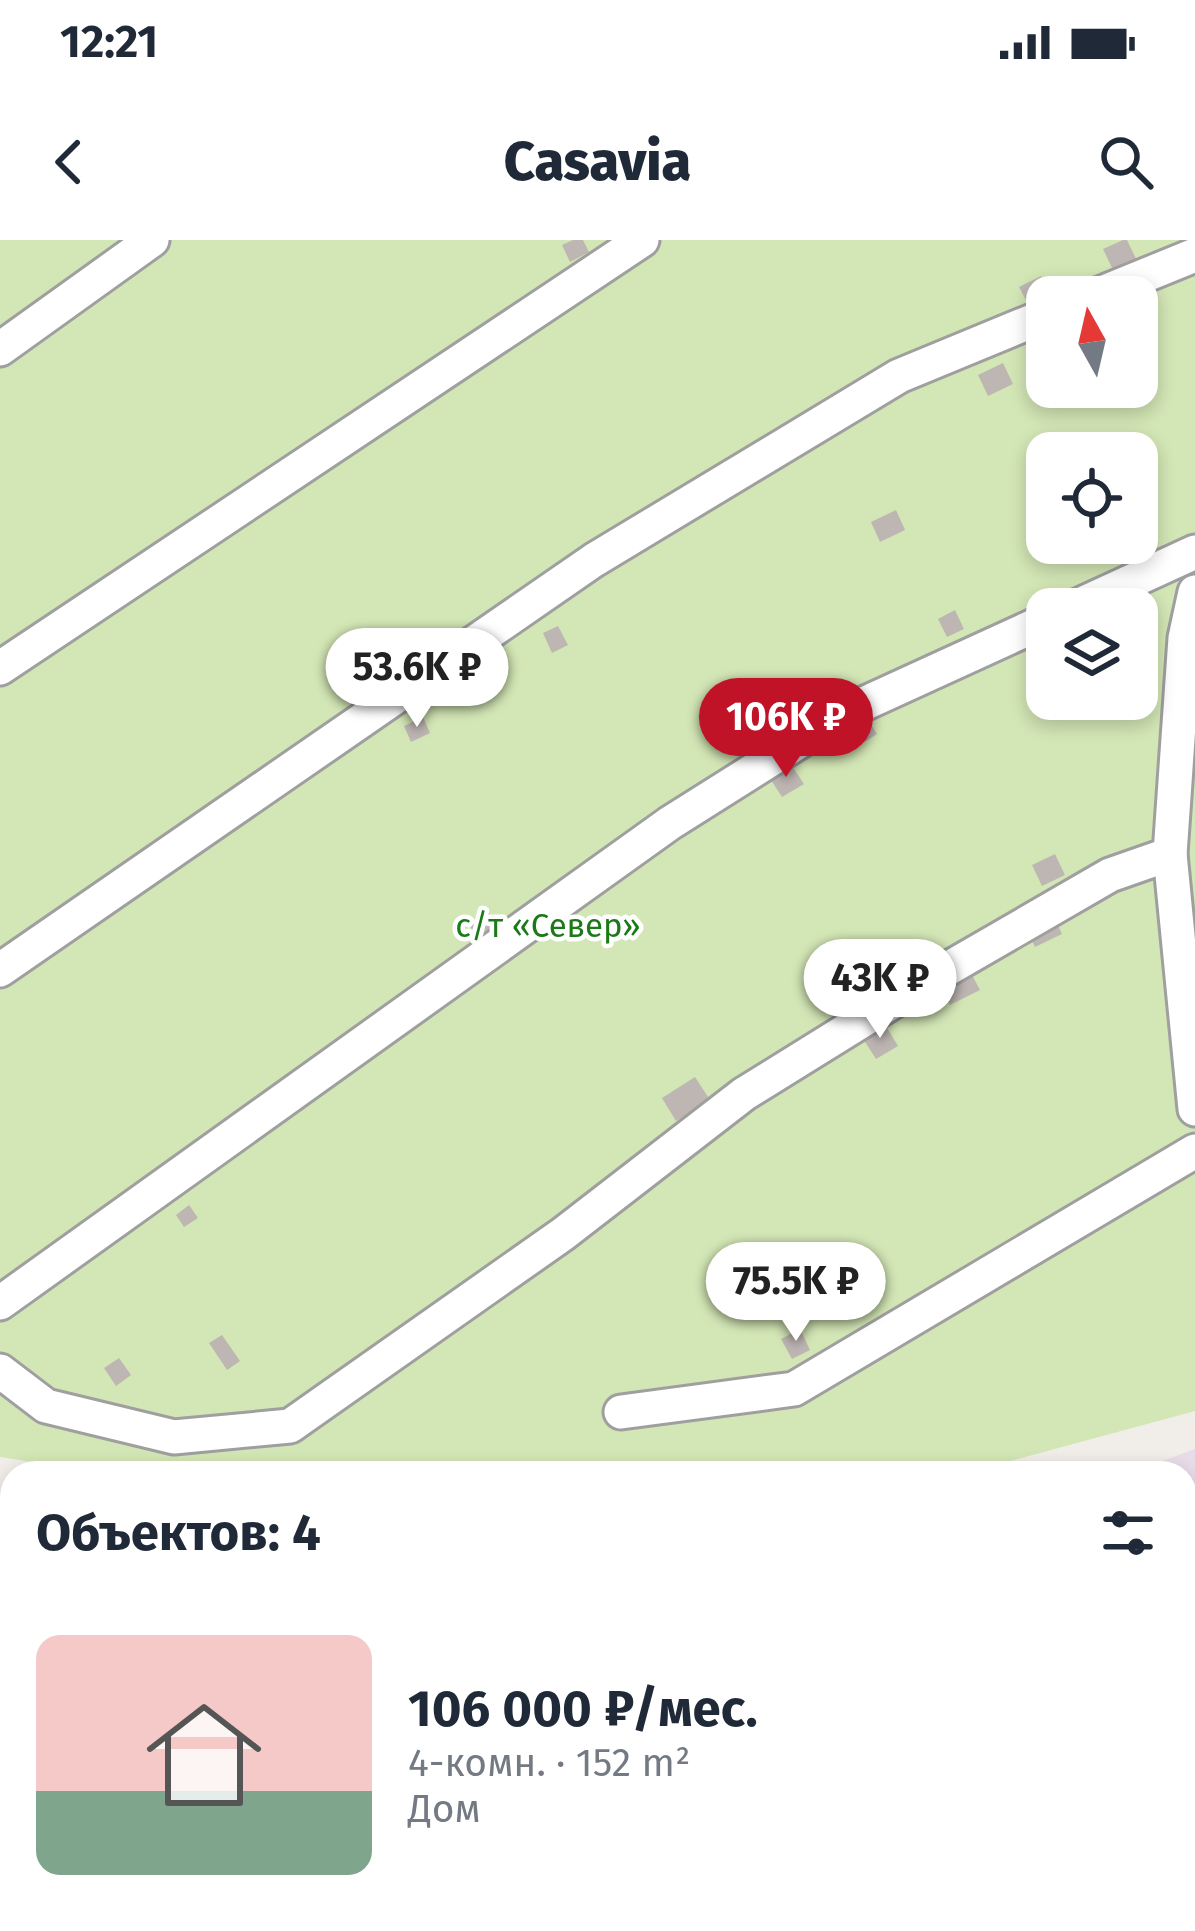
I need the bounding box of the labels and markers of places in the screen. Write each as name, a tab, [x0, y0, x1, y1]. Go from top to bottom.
pin: 53.6K ₽	[306, 628, 528, 730]
pin: 106K ₽	[688, 678, 884, 780]
pin: 43K ₽	[796, 939, 964, 1041]
pin: 75.5K ₽	[685, 1242, 907, 1344]

